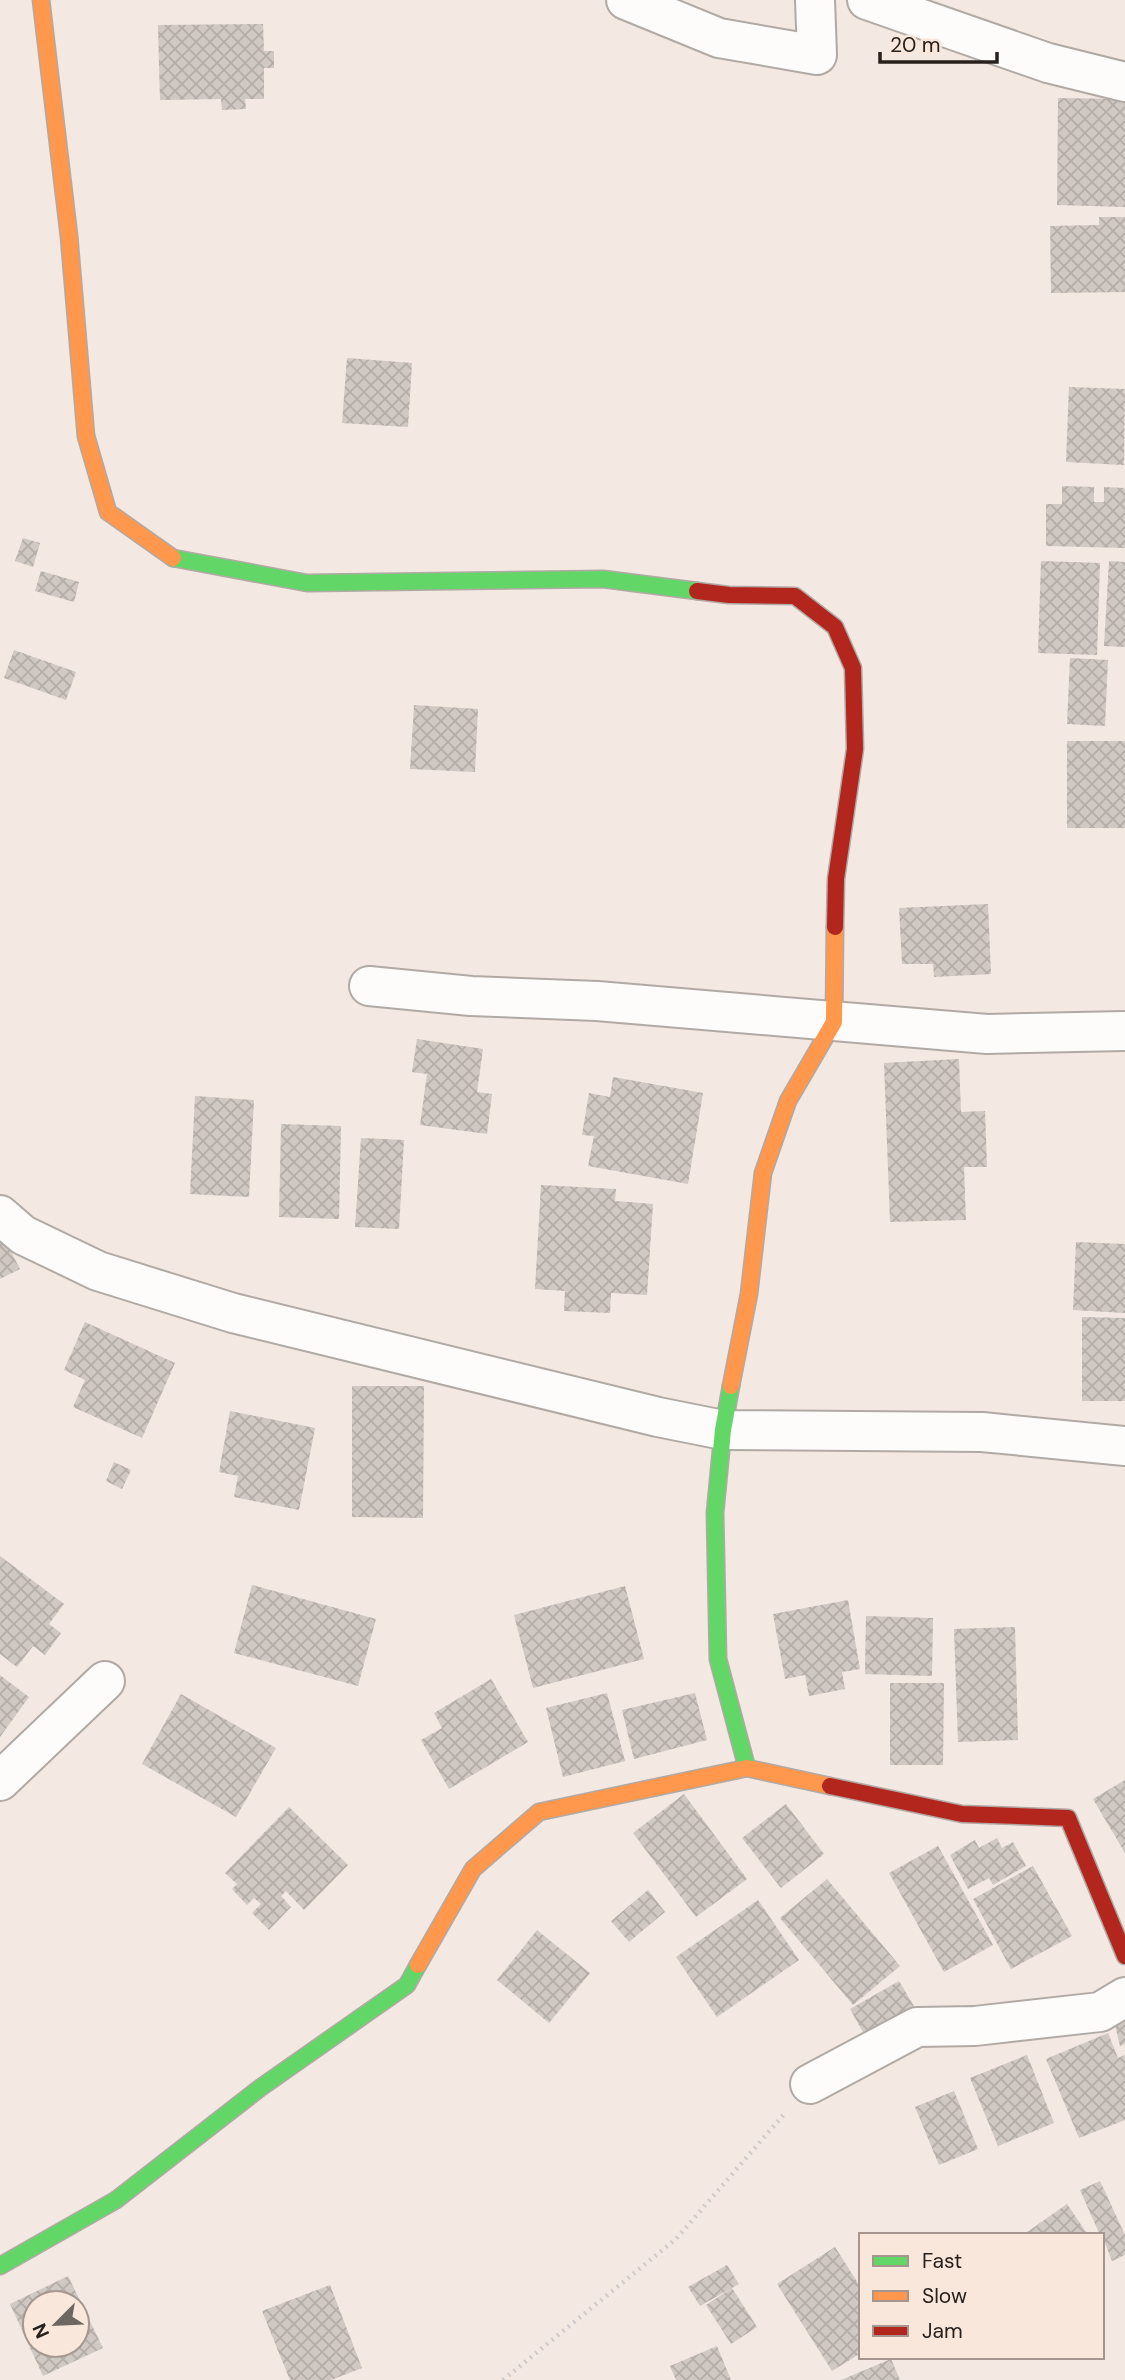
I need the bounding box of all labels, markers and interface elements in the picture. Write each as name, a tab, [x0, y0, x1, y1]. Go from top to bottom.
scale bar	[880, 21, 997, 65]
text: 20 m	[890, 31, 941, 59]
legend	[859, 2233, 1104, 2359]
text: Fast	[922, 2247, 962, 2275]
text: Slow	[922, 2282, 967, 2310]
north arrow	[21, 2289, 91, 2359]
text: Jam	[922, 2317, 963, 2345]
text: N	[27, 2319, 55, 2342]

